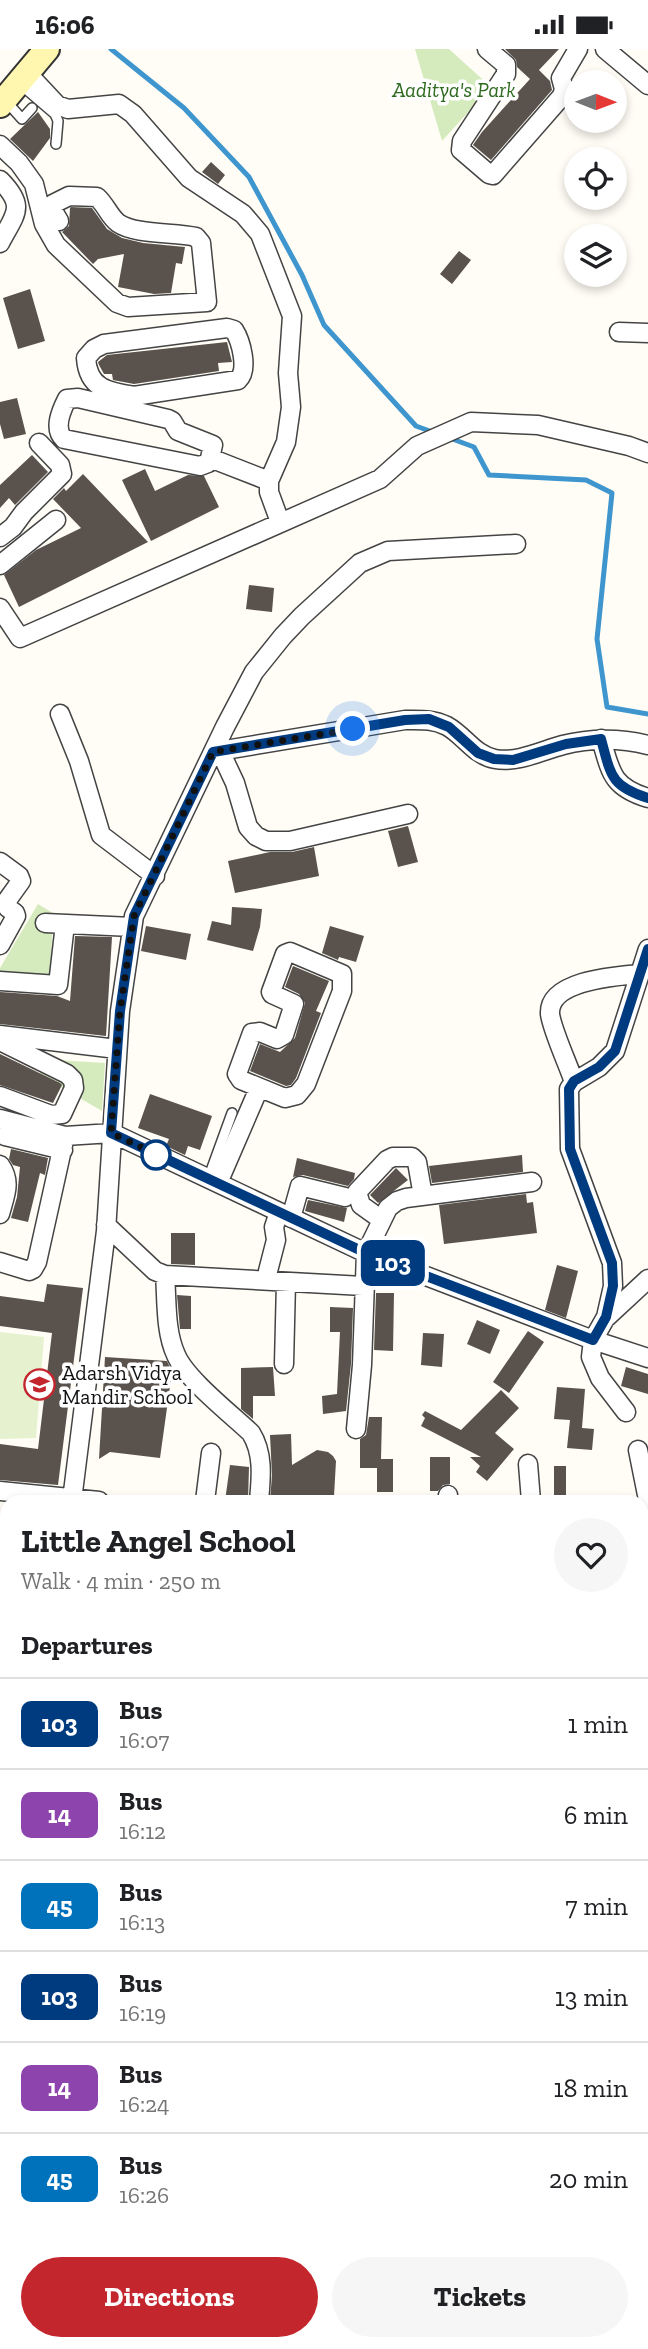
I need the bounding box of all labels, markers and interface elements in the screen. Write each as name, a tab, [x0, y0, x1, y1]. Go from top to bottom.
text: 16:06	[35, 9, 95, 41]
north arrow	[564, 70, 626, 133]
map controls	[564, 70, 627, 287]
park label: Aaditya's Park	[391, 77, 516, 102]
button: locate	[564, 147, 627, 210]
button: layers	[564, 224, 627, 287]
your location	[335, 711, 370, 746]
unlabelled marker	[141, 1140, 171, 1170]
line badge: 103	[353, 1240, 433, 1286]
text: 103	[375, 1248, 411, 1277]
place label: Adarsh Vidya Mandir School	[62, 1360, 193, 1409]
school or university icon: Adarsh Vidya Mandir School	[22, 1367, 56, 1401]
button: heart	[554, 1518, 628, 1592]
text: Little Angel School	[21, 1521, 296, 1560]
text: Walk · 4 min · 250 m	[21, 1567, 221, 1595]
text: Departures	[21, 1629, 153, 1661]
text: Bus	[119, 1694, 162, 1726]
text: 1 min	[567, 1708, 628, 1740]
text: 103	[41, 1709, 78, 1738]
text: 16:07	[119, 1726, 169, 1754]
text: Bus	[119, 1785, 162, 1817]
text: 6 min	[564, 1799, 628, 1831]
text: 14	[48, 1800, 71, 1829]
text: 16:12	[119, 1817, 166, 1845]
text: Bus	[119, 1876, 162, 1908]
text: 7 min	[565, 1890, 628, 1922]
text: 45	[46, 1891, 73, 1920]
text: 16:13	[119, 1908, 165, 1936]
text: Bus	[119, 1967, 162, 1999]
text: 13 min	[555, 1981, 628, 2013]
text: 103	[41, 1982, 78, 2011]
text: 16:19	[119, 1999, 166, 2027]
text: Bus	[119, 2058, 162, 2090]
text: 18 min	[553, 2072, 628, 2104]
text: 14	[48, 2073, 71, 2102]
text: 16:24	[119, 2090, 169, 2118]
text: Bus	[119, 2149, 162, 2181]
text: 20 min	[549, 2163, 628, 2195]
text: 45	[46, 2164, 73, 2193]
text: 16:26	[119, 2181, 169, 2209]
button: Directions	[21, 2257, 318, 2337]
button: Tickets	[332, 2257, 628, 2337]

